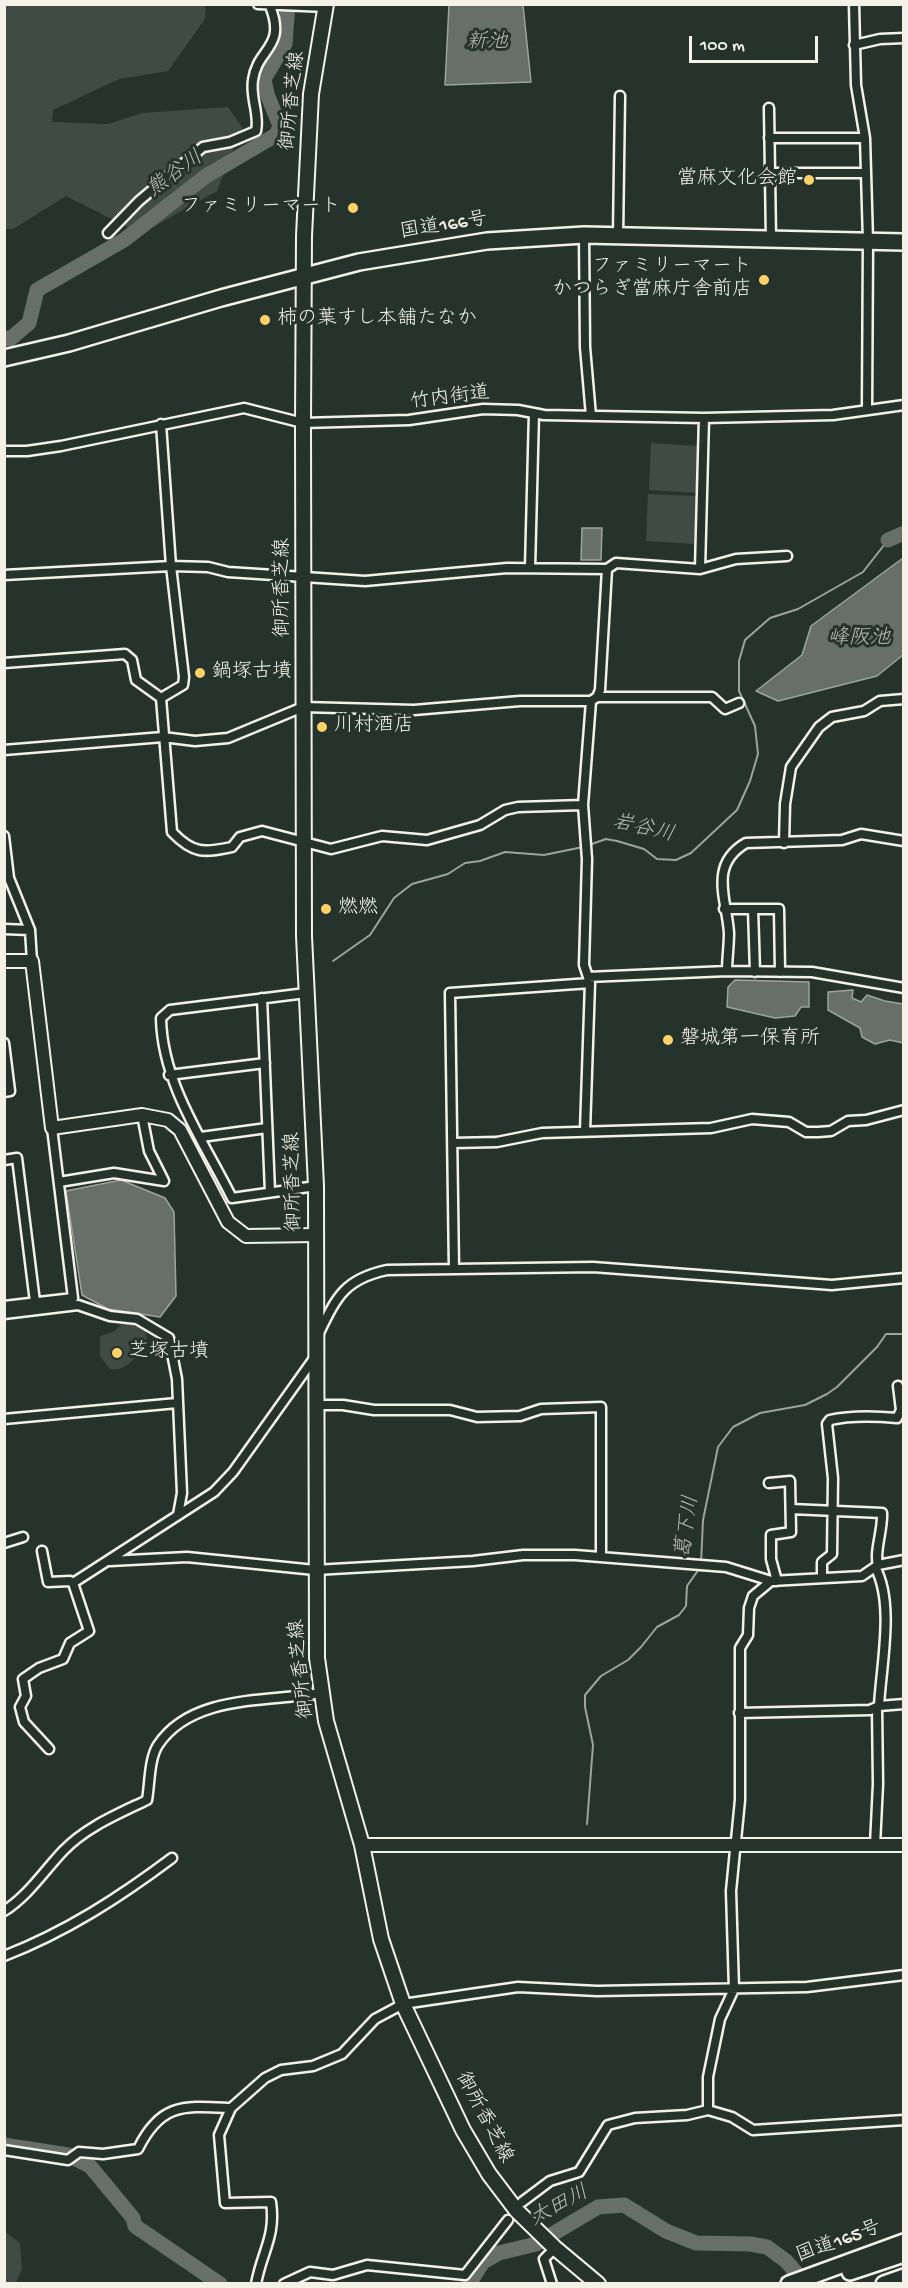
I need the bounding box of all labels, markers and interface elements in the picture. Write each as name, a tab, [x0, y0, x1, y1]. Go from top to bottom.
scale bar	[692, 24, 821, 62]
water label: 新池	[466, 31, 508, 57]
text: 100 m	[700, 36, 745, 57]
street label: 御所香芝線	[277, 50, 311, 152]
water label: 熊谷川	[143, 146, 209, 204]
place label: 當麻文化会館	[677, 168, 797, 192]
marker: 當麻文化会館	[802, 173, 816, 187]
place label: ファミリーマート	[181, 196, 341, 220]
marker: ファミリーマート	[346, 201, 360, 215]
street label: 国道166号	[398, 208, 490, 246]
place label: ファミリーマート かつらぎ當麻庁舎前店	[552, 256, 752, 303]
marker: ファミリーマート かつらぎ當麻庁舎前店	[757, 273, 771, 287]
place label: 柿の葉すし本舗たなか	[277, 308, 477, 332]
marker: 柿の葉すし本舗たなか	[258, 313, 272, 327]
street label: 竹内街道	[409, 382, 491, 416]
street label: 御所香芝線	[272, 538, 296, 638]
water label: 峰阪池	[828, 627, 890, 653]
place label: 鍋塚古墳	[212, 661, 292, 685]
marker: 鍋塚古墳	[193, 666, 207, 680]
place label: 川村酒店	[334, 715, 414, 739]
marker: 川村酒店	[315, 720, 329, 734]
water label: 岩谷川	[609, 811, 677, 849]
place label: 燃燃	[338, 897, 378, 921]
marker: 燃燃	[319, 902, 333, 916]
place label: 磐城第一保育所	[680, 1028, 820, 1052]
marker: 磐城第一保育所	[661, 1033, 675, 1047]
street label: 御所香芝線	[282, 1132, 308, 1232]
place label: 芝塚古墳	[129, 1341, 209, 1365]
marker: 芝塚古墳	[110, 1346, 124, 1360]
water label: 葛下川	[672, 1494, 706, 1560]
street label: 御所香芝線	[286, 1618, 320, 1720]
street label: 御所香芝線	[449, 2068, 517, 2168]
water label: 太田川	[526, 2181, 594, 2233]
street label: 国道165号	[793, 2217, 885, 2269]

